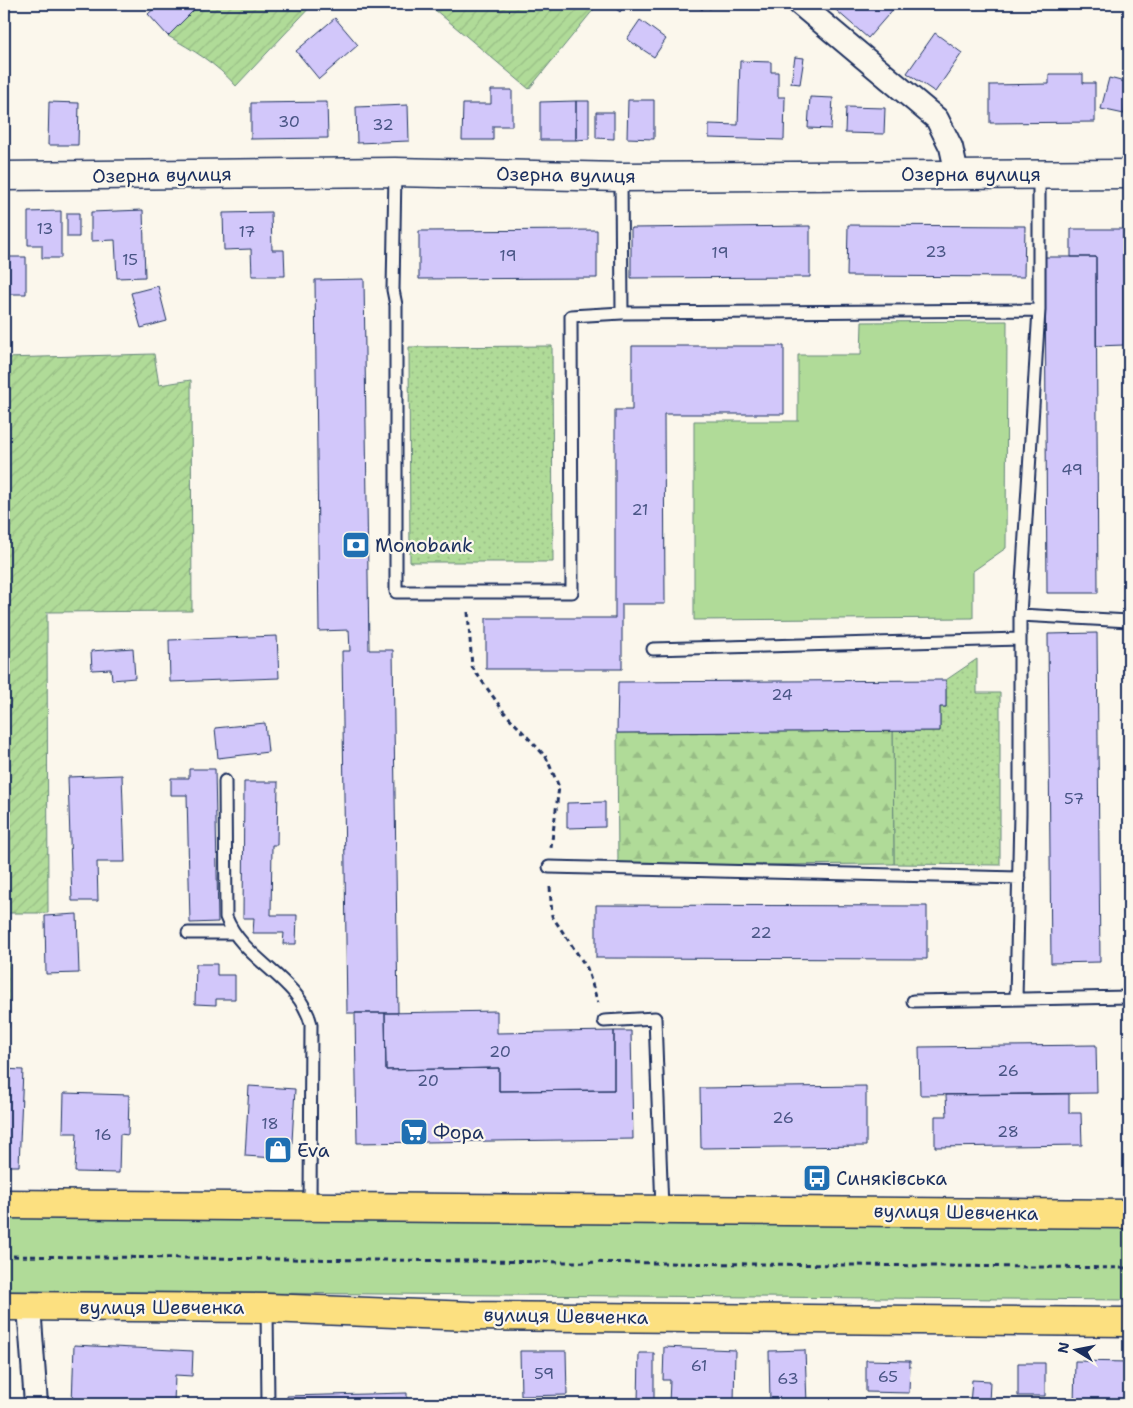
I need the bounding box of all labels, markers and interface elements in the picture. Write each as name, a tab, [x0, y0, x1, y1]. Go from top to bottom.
house number: 30	[278, 111, 300, 132]
house number: 32	[372, 114, 394, 135]
street label: Озерна вулиця	[92, 161, 232, 189]
street label: Озерна вулиця	[496, 161, 636, 189]
street label: Озерна вулиця	[901, 162, 1041, 187]
house number: 13	[36, 218, 54, 239]
house number: 17	[238, 221, 256, 242]
house number: 23	[925, 241, 947, 262]
house number: 19	[711, 242, 729, 263]
house number: 19	[499, 245, 517, 266]
house number: 15	[122, 249, 138, 270]
house number: 49	[1061, 459, 1083, 480]
house number: 21	[631, 499, 649, 520]
bank icon: Monobank	[341, 530, 371, 560]
place label: Monobank	[375, 533, 473, 558]
house number: 24	[771, 684, 793, 705]
house number: 57	[1064, 788, 1084, 809]
house number: 22	[750, 922, 772, 943]
house number: 20	[489, 1041, 511, 1062]
house number: 26	[997, 1060, 1019, 1081]
house number: 20	[417, 1070, 439, 1091]
house number: 26	[772, 1107, 794, 1128]
house number: 18	[261, 1113, 279, 1134]
supermarket icon: Фора	[399, 1117, 429, 1147]
place label: Фора	[433, 1120, 484, 1145]
house number: 28	[997, 1121, 1019, 1142]
house number: 16	[94, 1124, 112, 1145]
shop icon: Eva	[263, 1135, 293, 1165]
place label: Eva	[297, 1138, 330, 1163]
bus stop icon: Синяківська	[802, 1163, 832, 1193]
place label: Синяківська	[836, 1166, 947, 1191]
street label: вулиця Шевченка	[873, 1198, 1039, 1226]
street label: вулиця Шевченка	[80, 1295, 245, 1320]
street label: вулиця Шевченка	[483, 1302, 649, 1330]
north arrow	[1050, 1326, 1100, 1376]
text: N	[1053, 1341, 1073, 1355]
house number: 61	[691, 1355, 707, 1376]
house number: 59	[534, 1363, 554, 1384]
house number: 65	[878, 1366, 898, 1387]
house number: 63	[777, 1368, 799, 1389]

